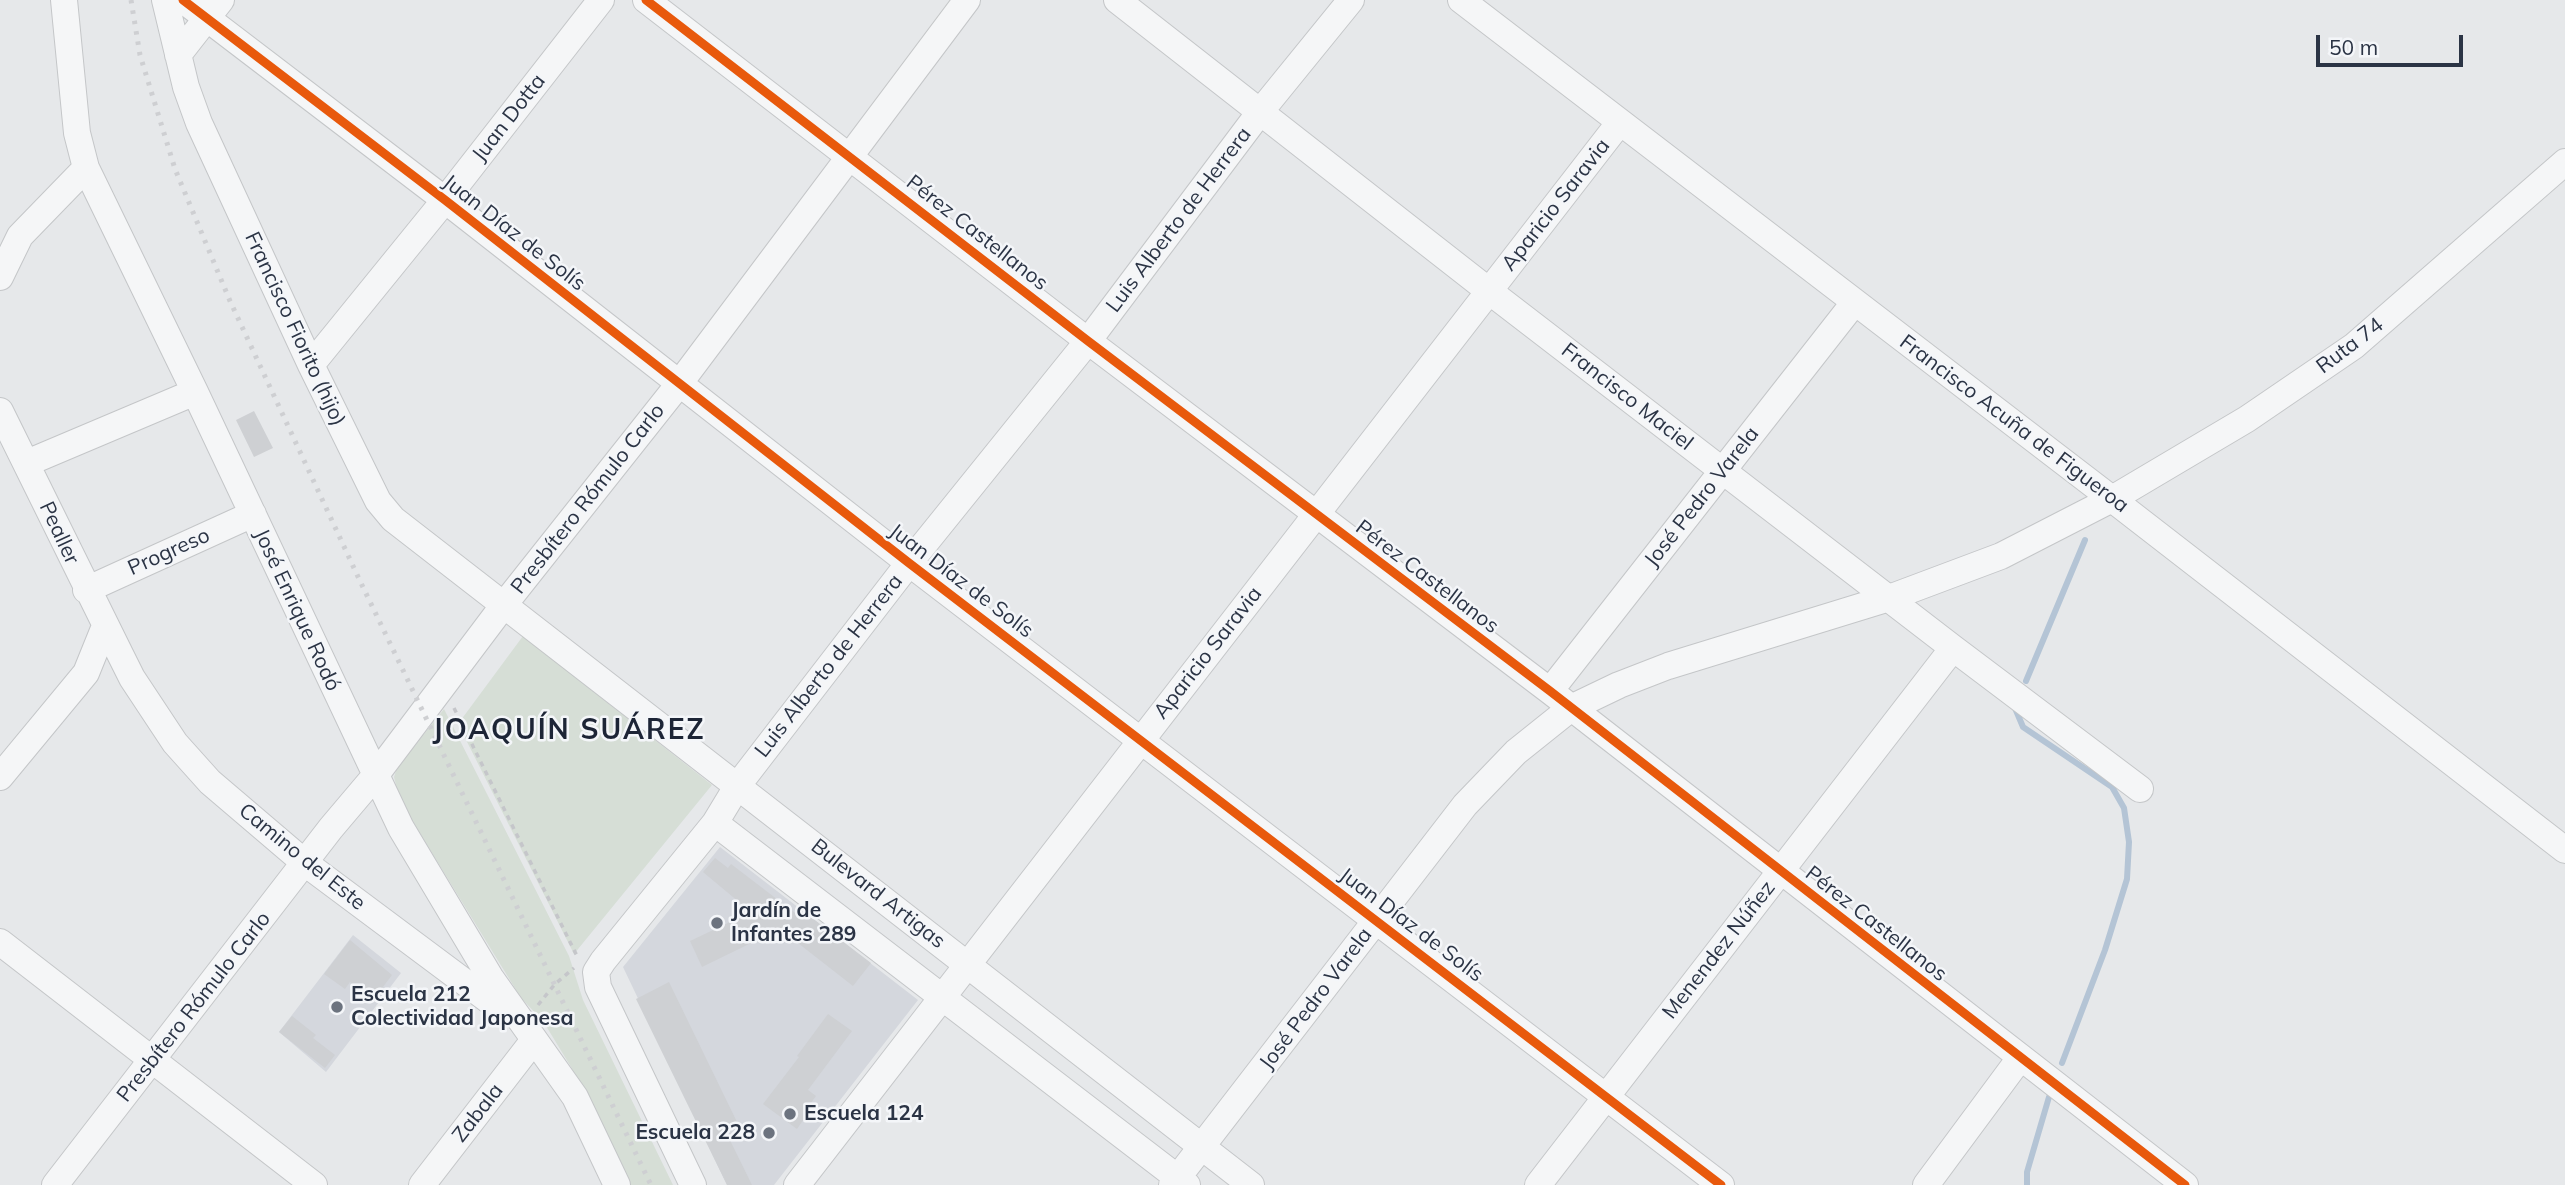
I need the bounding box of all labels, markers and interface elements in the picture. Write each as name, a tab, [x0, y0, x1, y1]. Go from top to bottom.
scale bar	[2320, 21, 2467, 65]
text: 50 m	[2329, 34, 2378, 60]
street label: Juan Dotta	[467, 69, 551, 167]
street label: Luis Alberto de Herrera	[1101, 122, 1257, 318]
street label: Aparicio Saravia	[1497, 134, 1615, 276]
street label: Juan Díaz de Solís	[438, 169, 590, 297]
street label: Pérez Castellanos	[901, 170, 1053, 296]
street label: Francisco Fiorito (hijo)	[239, 228, 351, 430]
street label: Ruta 74	[2312, 313, 2388, 379]
street label: Francisco Acuña de Figueroa	[1894, 330, 2134, 518]
street label: Francisco Maciel	[1556, 338, 1698, 456]
street label: Presbítero Rómulo Carlo	[506, 399, 670, 599]
street label: José Pedro Varela	[1639, 422, 1765, 572]
street label: Pealler	[34, 498, 84, 568]
street label: Pérez Castellanos	[1350, 515, 1504, 639]
street label: Juan Díaz de Solís	[884, 519, 1038, 643]
street label: Progreso	[124, 523, 214, 581]
street label: José Enrique Rodó	[248, 525, 346, 695]
street label: Luis Alberto de Herrera	[750, 569, 908, 763]
street label: Aparicio Saravia	[1149, 582, 1267, 724]
district label: JOAQUÍN SUÁREZ	[434, 714, 704, 748]
street label: Camino del Este	[234, 798, 370, 916]
street label: Bulevard Artigas	[806, 834, 950, 954]
street label: Pérez Castellanos	[1800, 861, 1952, 987]
street label: Juan Díaz de Solís	[1334, 863, 1488, 987]
street label: Menendez Núñez	[1657, 876, 1781, 1024]
place label: Jardín de Infantes 289	[731, 898, 856, 948]
street label: Presbítero Rómulo Carlo	[112, 907, 276, 1107]
marker: Jardín de Infantes 289	[709, 915, 725, 931]
street label: José Pedro Varela	[1254, 923, 1378, 1075]
place label: Escuela 212 Colectividad Japonesa	[351, 982, 574, 1032]
marker: Escuela 212 Colectividad Japonesa	[329, 999, 345, 1015]
street label: Zabala	[447, 1079, 509, 1147]
place label: Escuela 124	[804, 1101, 924, 1127]
marker: Escuela 124	[782, 1106, 798, 1122]
place label: Escuela 228	[635, 1120, 755, 1146]
marker: Escuela 228	[761, 1125, 777, 1141]

